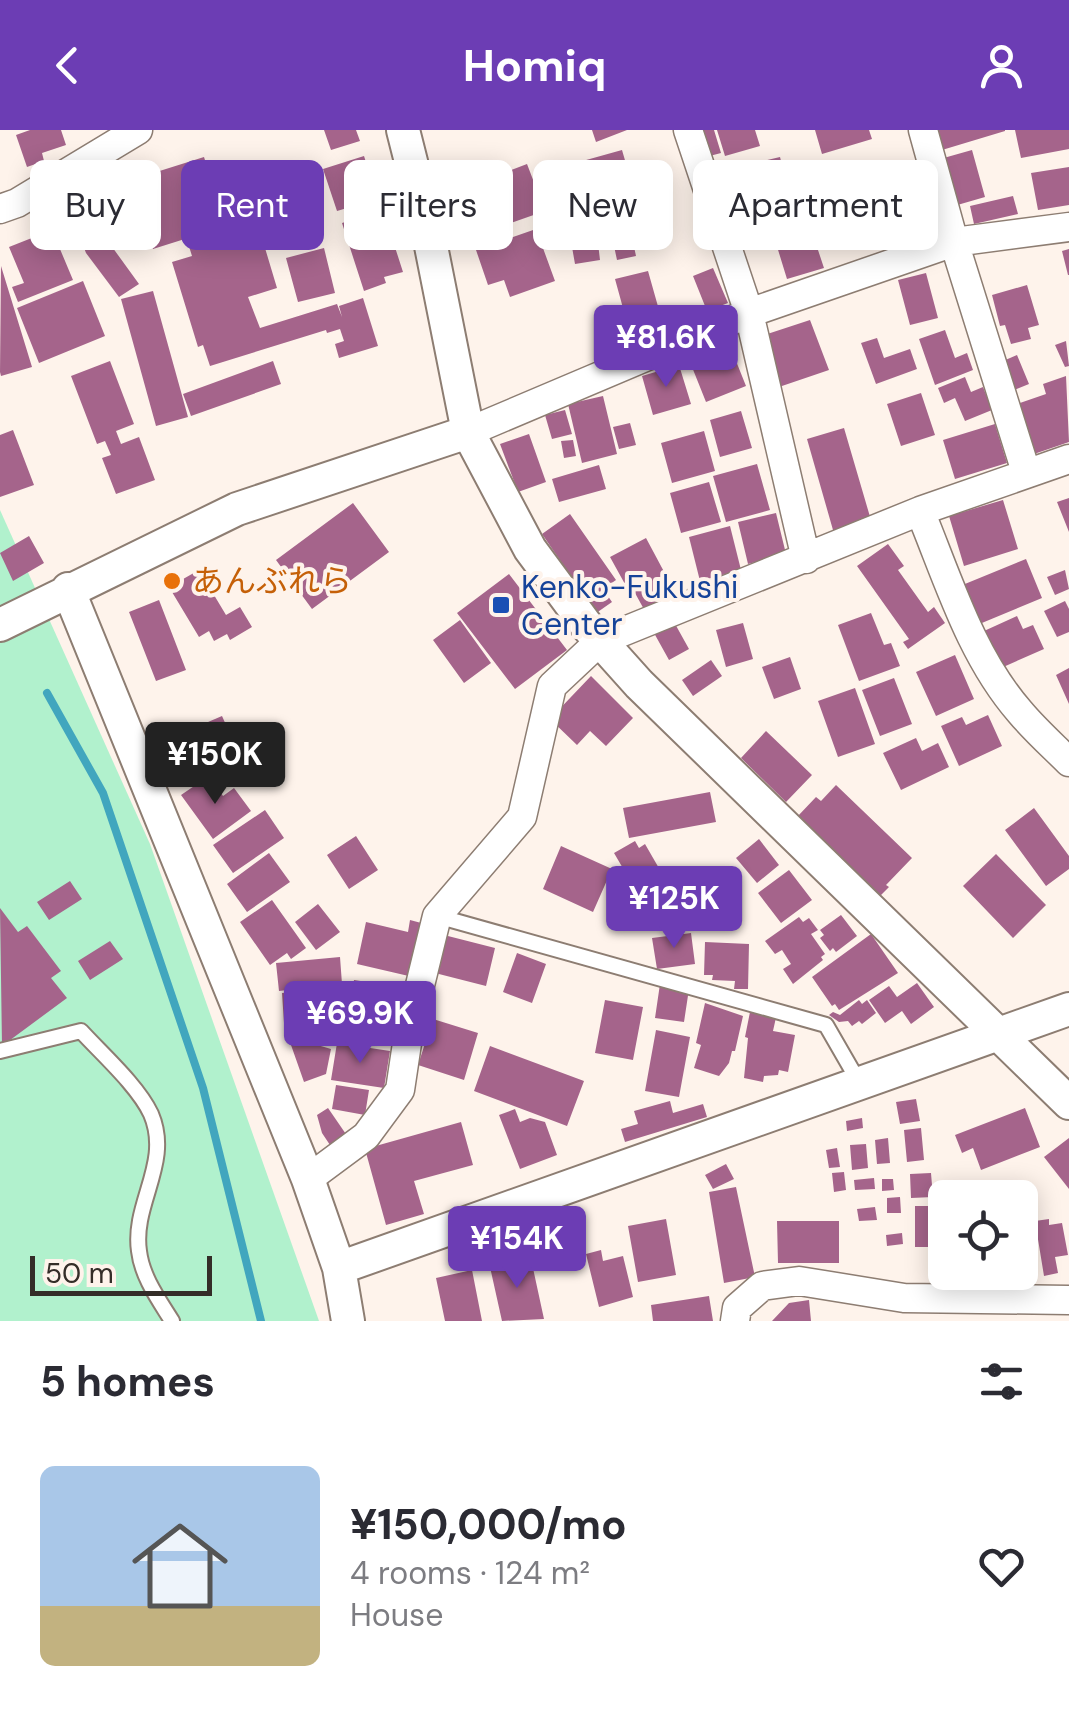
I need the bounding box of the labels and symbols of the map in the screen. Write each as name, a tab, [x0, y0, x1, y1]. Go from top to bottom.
pin: ¥81.6K	[585, 305, 747, 390]
place label: あんぶれら	[192, 560, 352, 602]
place label: Kenko-Fukushi Center	[521, 566, 739, 645]
marker: あんぶれら	[161, 570, 183, 592]
marker: Kenko-Fukushi Center	[490, 594, 512, 616]
pin: ¥150K	[145, 722, 285, 807]
pin: ¥125K	[604, 866, 744, 951]
pin: ¥69.9K	[279, 981, 441, 1066]
pin: ¥154K	[447, 1206, 587, 1291]
scale bar	[30, 1251, 212, 1296]

